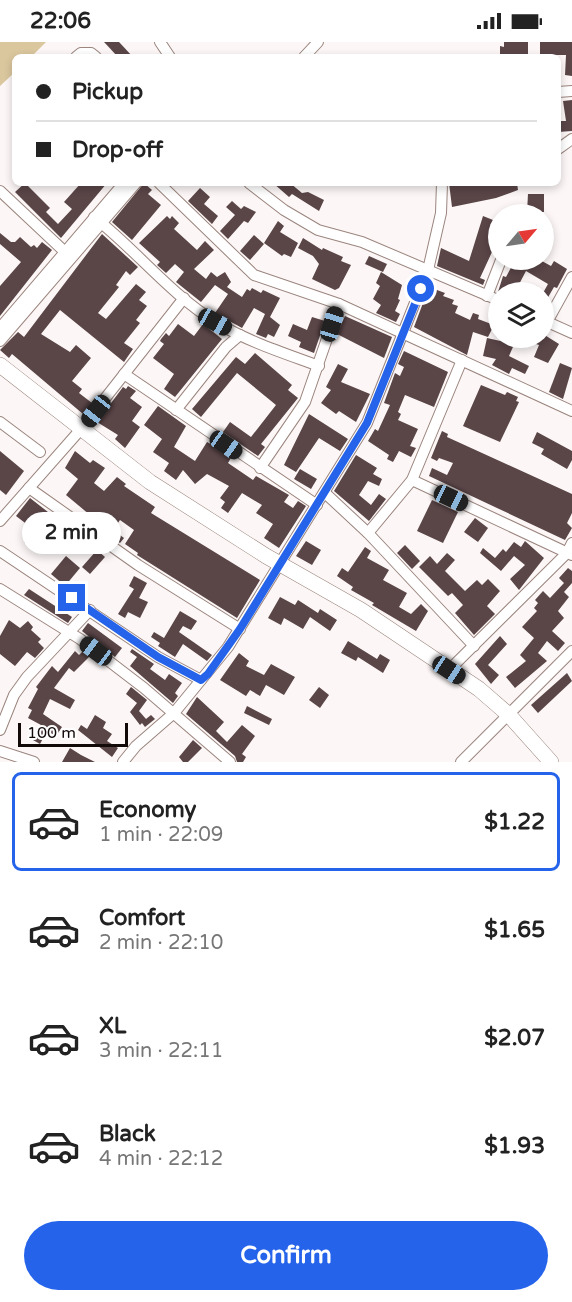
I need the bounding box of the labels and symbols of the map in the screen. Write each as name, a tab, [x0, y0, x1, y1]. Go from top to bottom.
north arrow	[488, 204, 554, 270]
route start	[407, 275, 434, 302]
car	[318, 304, 346, 344]
car	[195, 305, 235, 339]
car	[78, 391, 114, 431]
car	[206, 427, 246, 463]
car	[431, 482, 471, 514]
callout: 2 min	[22, 511, 122, 553]
route end	[58, 584, 85, 611]
car	[76, 633, 116, 669]
car	[429, 653, 469, 687]
scale bar	[18, 720, 128, 748]

